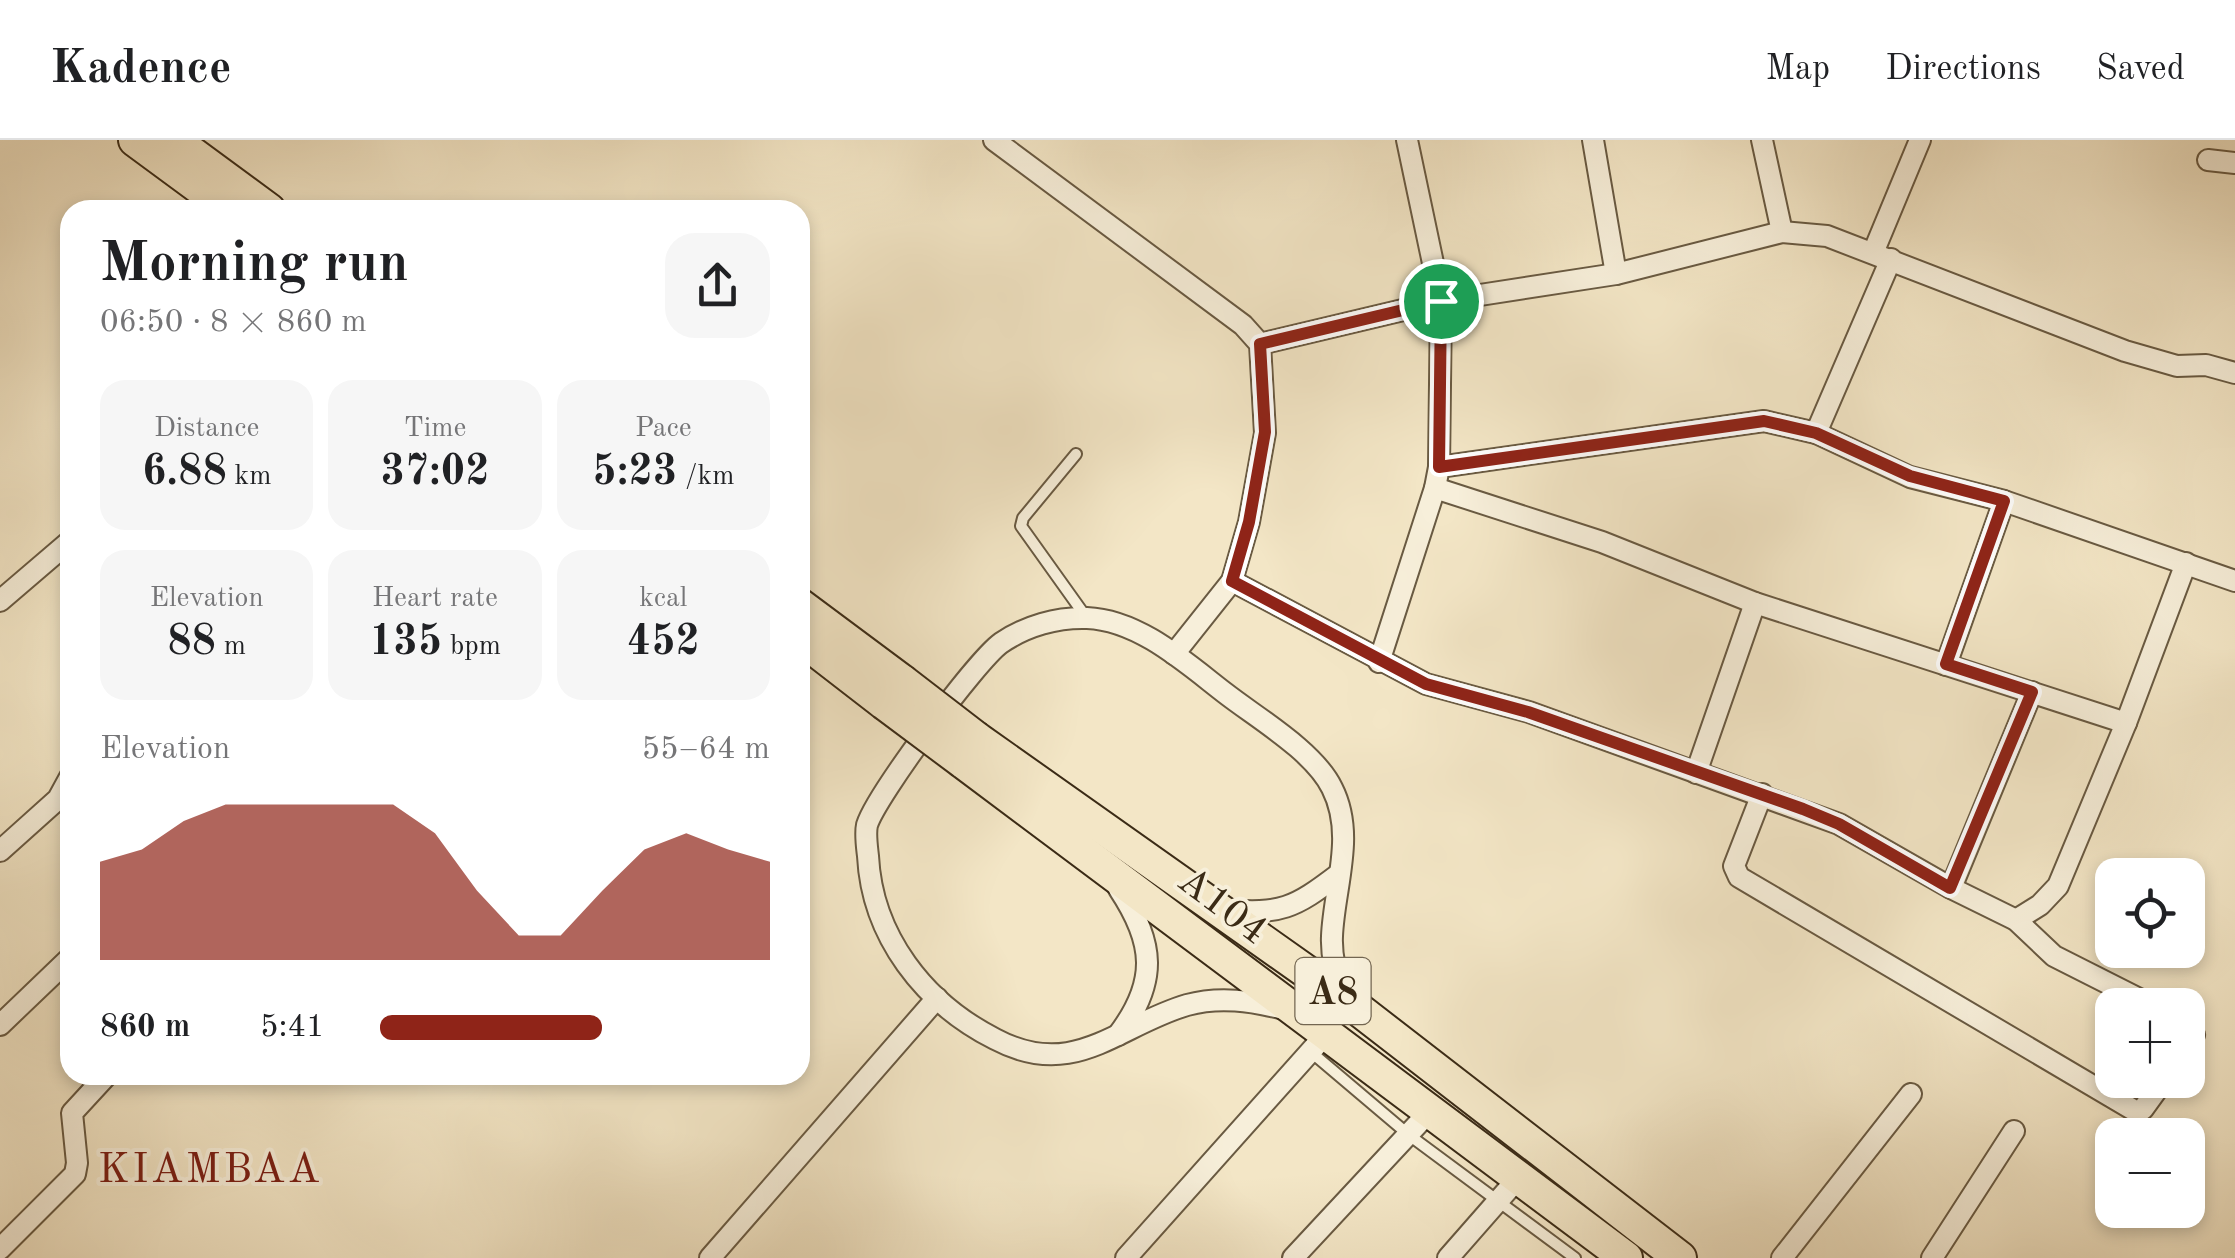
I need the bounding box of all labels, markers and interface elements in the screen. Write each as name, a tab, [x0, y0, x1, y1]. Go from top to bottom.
text: Kadence	[50, 45, 232, 93]
text: Map	[1765, 52, 1830, 87]
text: Directions	[1885, 52, 2041, 87]
text: Saved	[2096, 52, 2185, 87]
button: share	[665, 233, 770, 338]
text: Morning run	[100, 238, 409, 293]
pin	[1399, 259, 1484, 344]
icon: arrive	[1414, 274, 1469, 329]
text: 06:50 · 8 × 860 m	[100, 307, 367, 339]
text: Distance	[154, 415, 259, 443]
text: Time	[404, 415, 466, 443]
text: Pace	[635, 415, 692, 443]
text: 6.88	[142, 452, 227, 494]
text: 37:02	[380, 452, 490, 494]
text: 5:23	[592, 452, 677, 494]
text: km	[227, 463, 271, 491]
text: /km	[677, 463, 734, 491]
text: Elevation	[150, 585, 264, 613]
text: Heart rate	[372, 585, 498, 613]
text: kcal	[639, 585, 687, 613]
text: 88	[167, 622, 216, 664]
text: 135	[369, 622, 442, 664]
text: 452	[627, 622, 700, 664]
text: m	[216, 633, 246, 661]
text: bpm	[442, 633, 501, 661]
text: Elevation	[100, 734, 230, 766]
text: 55–64 m	[642, 734, 770, 766]
map controls	[2095, 858, 2205, 1228]
button: locate	[2095, 858, 2205, 968]
street label: A104	[1170, 861, 1274, 953]
road number: A8	[1296, 958, 1370, 1024]
button: +	[2095, 988, 2205, 1098]
text: 860 m	[100, 1012, 190, 1044]
text: 5:41	[260, 1012, 325, 1044]
button: −	[2095, 1118, 2205, 1228]
district label: KIAMBAA	[98, 1150, 322, 1192]

